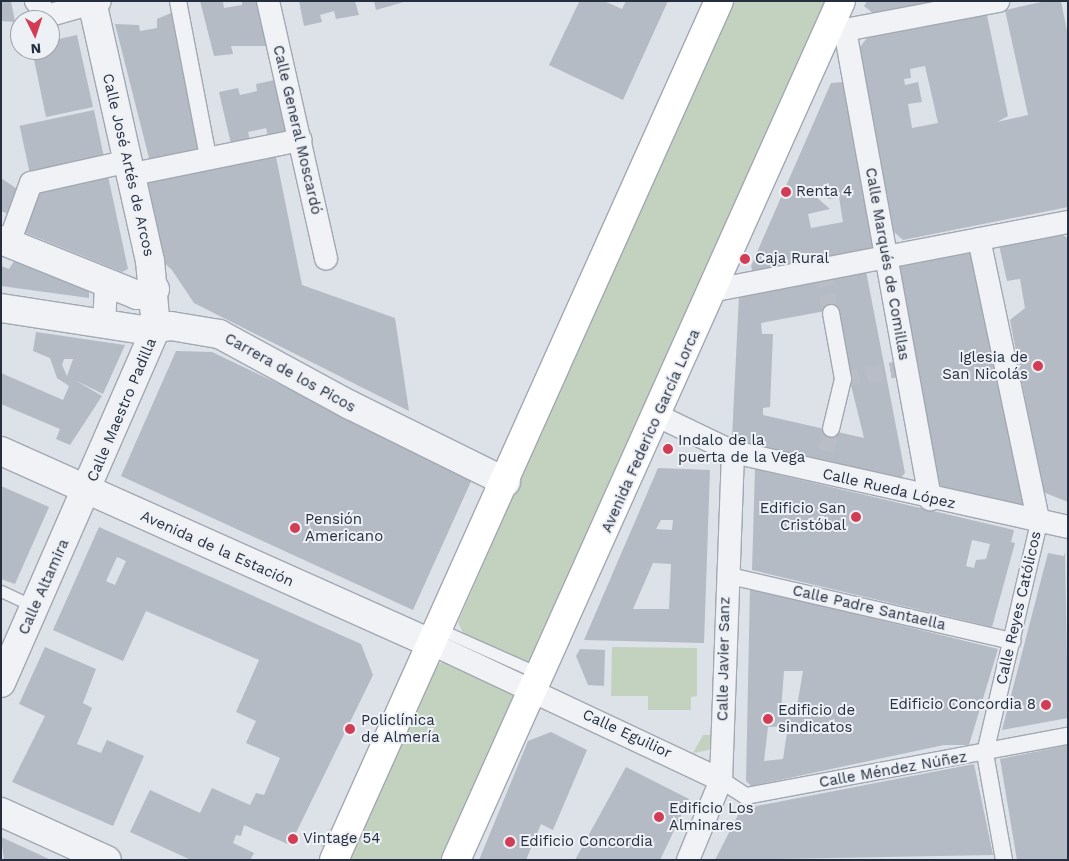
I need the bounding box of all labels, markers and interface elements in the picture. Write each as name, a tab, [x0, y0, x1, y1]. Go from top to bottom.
north arrow	[10, 10, 60, 60]
text: N	[30, 41, 42, 57]
street label: Calle General Moscardó	[269, 43, 325, 217]
street label: Calle José Artés de Arcos	[98, 71, 158, 259]
street label: Calle Marqués de Comillas	[861, 166, 913, 362]
place label: Renta 4	[796, 183, 853, 201]
marker: Renta 4	[780, 186, 792, 198]
place label: Caja Rural	[755, 250, 829, 268]
marker: Caja Rural	[739, 253, 751, 265]
street label: Avenida Federico García Lorca	[598, 326, 704, 536]
street label: Carrera de los Picos	[221, 329, 359, 417]
street label: Calle Maestro Padilla	[84, 335, 160, 485]
place label: Iglesia de San Nicolás	[942, 348, 1028, 383]
marker: Iglesia de San Nicolás	[1032, 360, 1044, 372]
place label: Indalo de la puerta de la Vega	[678, 431, 806, 466]
marker: Indalo de la puerta de la Vega	[662, 443, 674, 455]
street label: Calle Rueda López	[821, 465, 957, 513]
place label: Edificio San Cristóbal	[760, 499, 846, 534]
street label: Avenida de la Estación	[137, 507, 297, 591]
place label: Pensión Americano	[305, 510, 383, 545]
marker: Edificio San Cristóbal	[850, 511, 862, 523]
marker: Pensión Americano	[289, 522, 301, 534]
street label: Calle Reyes Católicos	[993, 530, 1045, 686]
street label: Calle Altamira	[15, 536, 73, 638]
street label: Calle Padre Santaella	[791, 582, 947, 634]
street label: Calle Javier Sanz	[714, 596, 734, 722]
place label: Edificio Concordia 8	[889, 696, 1036, 714]
marker: Edificio Concordia 8	[1040, 699, 1052, 711]
place label: Edificio de sindicatos	[778, 701, 855, 736]
street label: Calle Eguilior	[580, 706, 674, 762]
place label: Policlínica de Almería	[361, 711, 440, 746]
marker: Edificio de sindicatos	[762, 713, 774, 725]
marker: Policlínica de Almería	[343, 722, 357, 736]
street label: Calle Méndez Núñez	[818, 748, 968, 792]
place label: Edificio Los Alminares	[669, 799, 754, 834]
marker: Edificio Los Alminares	[653, 811, 665, 823]
place label: Vintage 54	[303, 830, 380, 848]
marker: Vintage 54	[287, 833, 299, 845]
place label: Edificio Concordia	[520, 833, 653, 851]
marker: Edificio Concordia	[504, 836, 516, 848]

